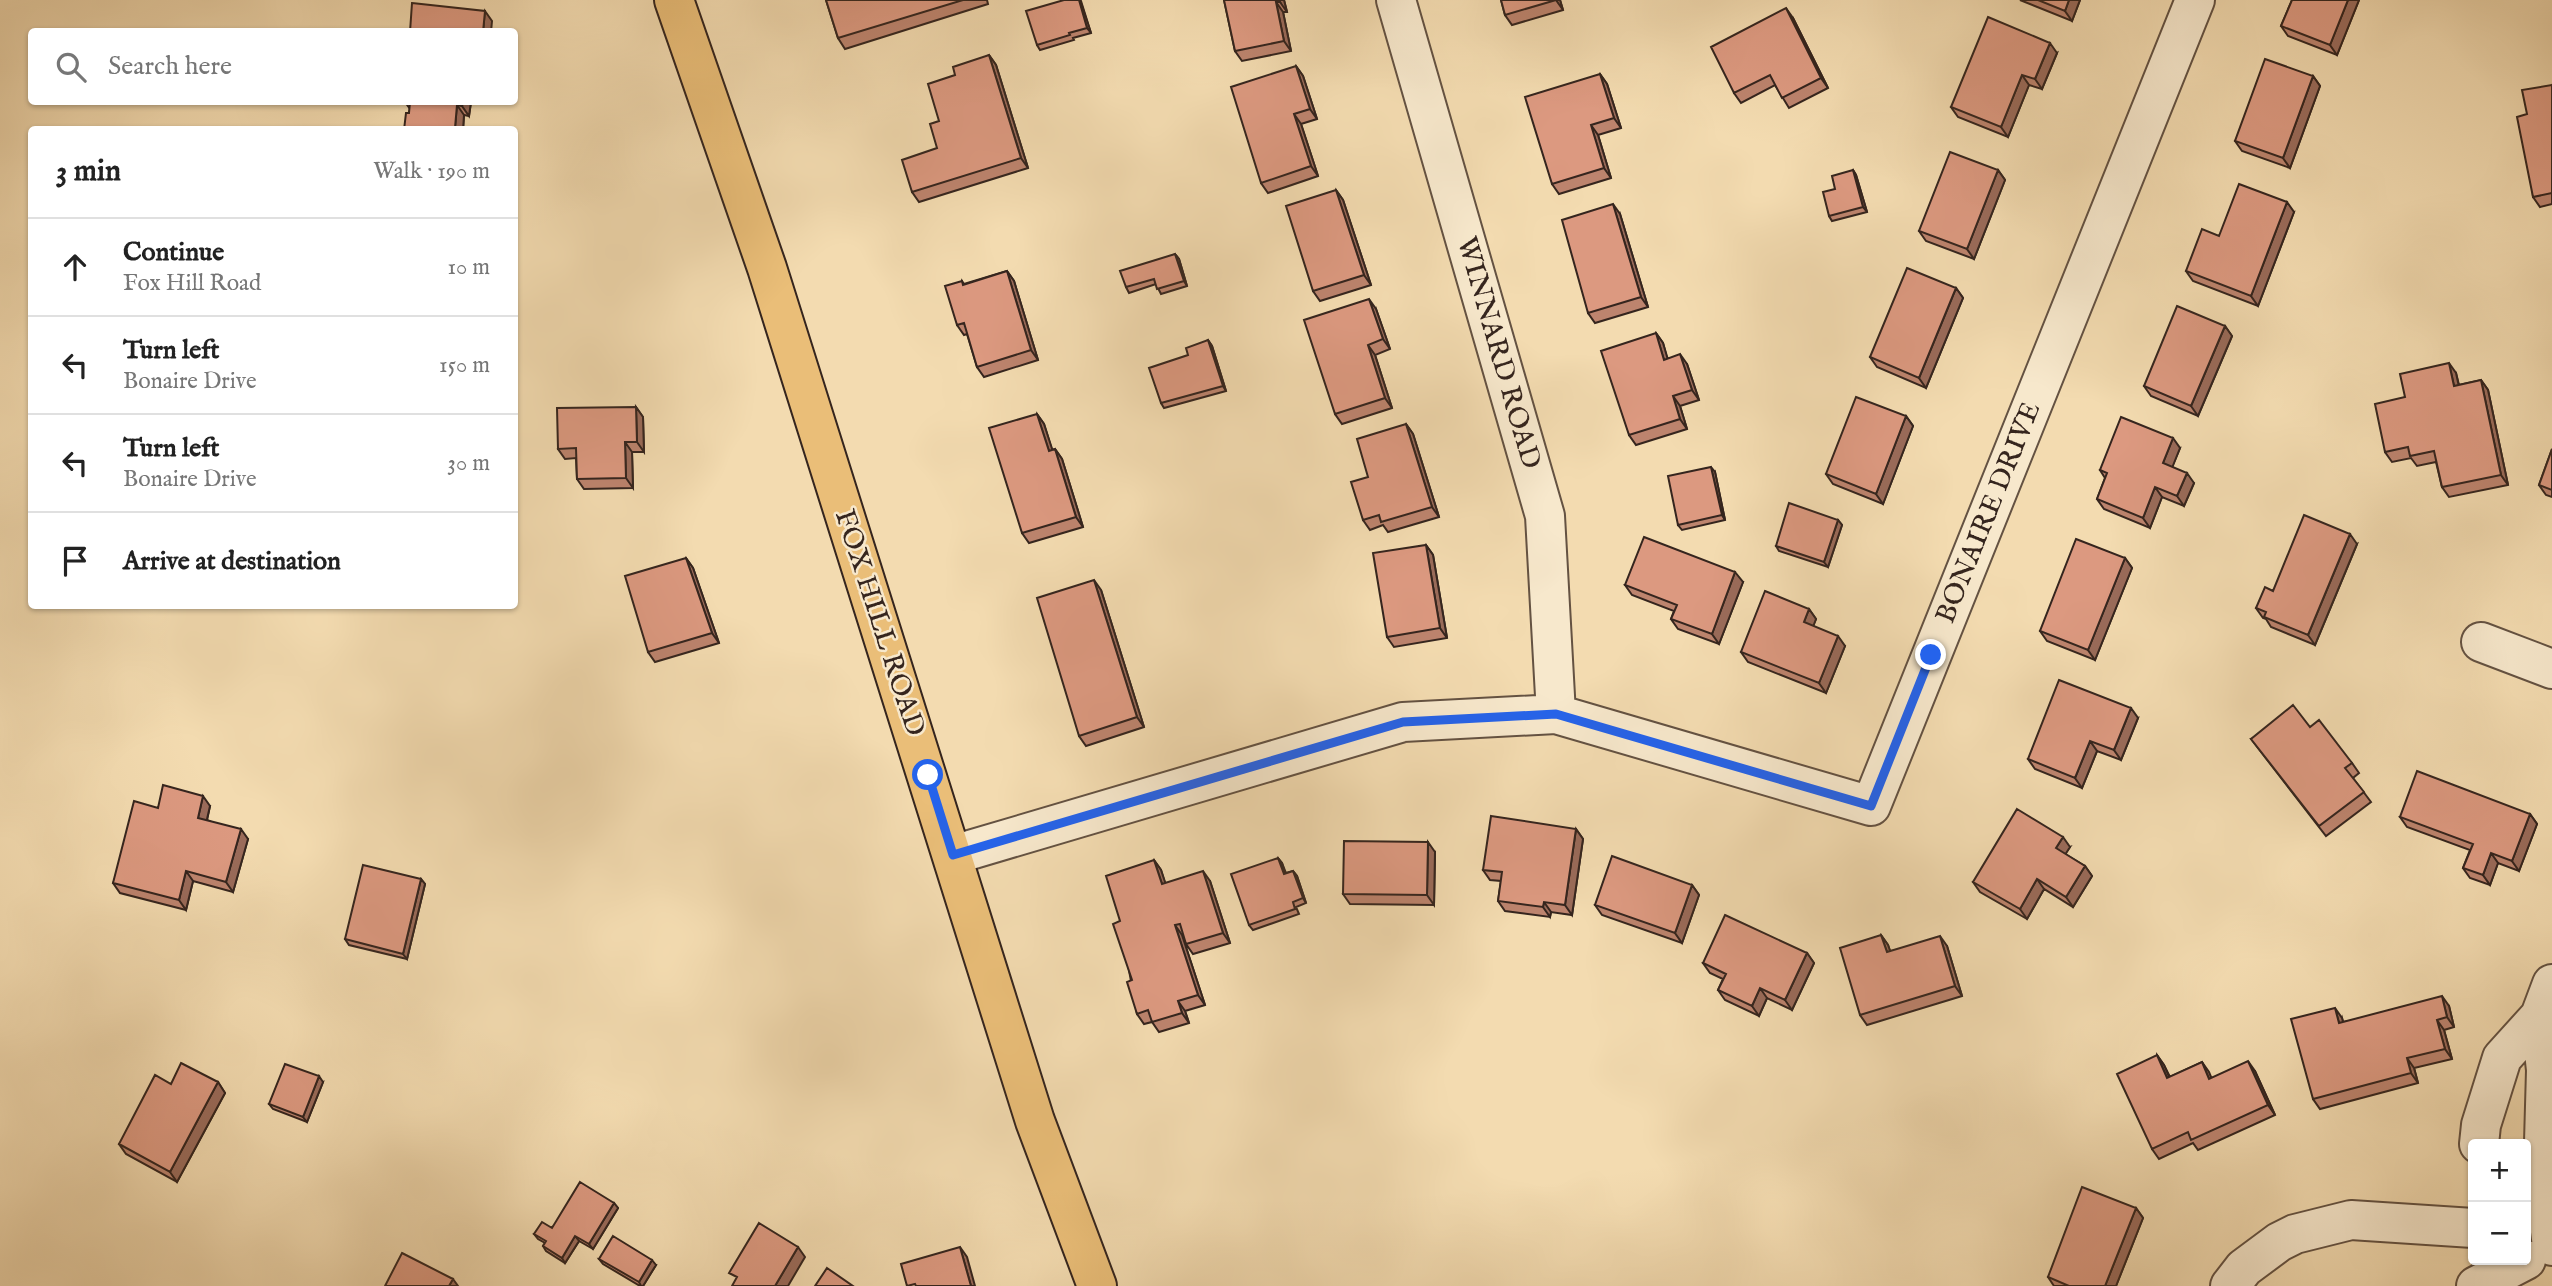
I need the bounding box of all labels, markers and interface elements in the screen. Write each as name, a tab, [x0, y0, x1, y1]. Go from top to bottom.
search box	[28, 28, 518, 105]
icon: search	[52, 48, 90, 86]
text: Search here	[108, 50, 232, 83]
text: 3 min	[56, 153, 121, 191]
text: Walk · 190 m	[373, 157, 490, 186]
street label: WINNARD ROAD	[1448, 233, 1548, 473]
text: Continue	[123, 236, 224, 269]
icon: ahead	[56, 248, 94, 286]
text: 10 m	[447, 253, 490, 282]
text: Fox Hill Road	[123, 269, 261, 298]
text: Turn left	[123, 334, 220, 367]
icon: left	[56, 346, 94, 384]
text: 150 m	[439, 351, 490, 380]
text: Bonaire Drive	[123, 367, 256, 396]
street label: BONAIRE DRIVE	[1929, 397, 2049, 629]
text: Turn left	[123, 432, 220, 465]
icon: left	[56, 444, 94, 482]
text: 30 m	[447, 449, 490, 478]
text: Bonaire Drive	[123, 465, 256, 494]
street label: FOX HILL ROAD	[826, 505, 932, 741]
icon: arrive	[56, 542, 94, 580]
text: Arrive at destination	[123, 545, 341, 578]
route end	[1915, 639, 1946, 670]
route start	[912, 759, 943, 790]
map controls	[2468, 1139, 2531, 1265]
button: +	[2468, 1139, 2531, 1202]
button: −	[2468, 1202, 2531, 1265]

